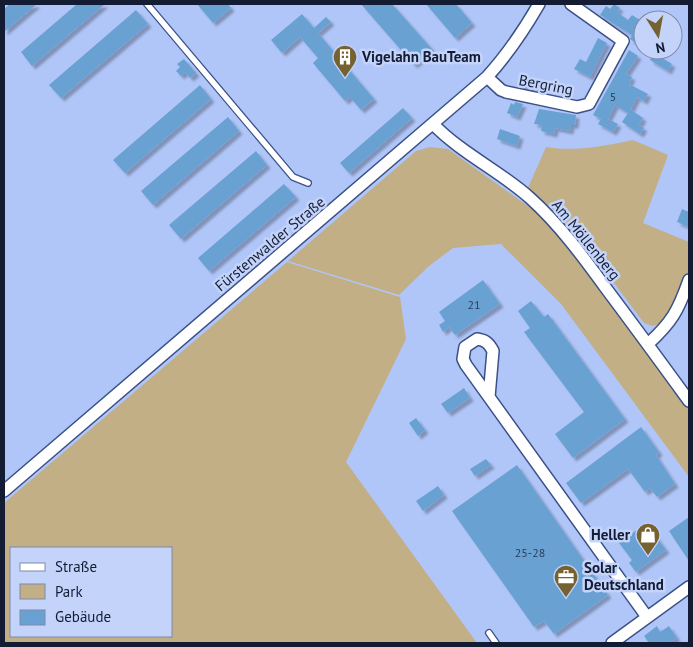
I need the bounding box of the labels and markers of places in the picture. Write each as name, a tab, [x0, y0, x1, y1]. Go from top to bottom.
building icon: Vigelahn BauTeam	[332, 44, 358, 78]
place label: Vigelahn BauTeam	[361, 47, 481, 66]
shop icon: Heller	[635, 522, 661, 556]
place label: Heller	[591, 525, 631, 544]
place label: Solar Deutschland	[584, 558, 664, 594]
office icon: Solar Deutschland	[553, 564, 579, 598]

